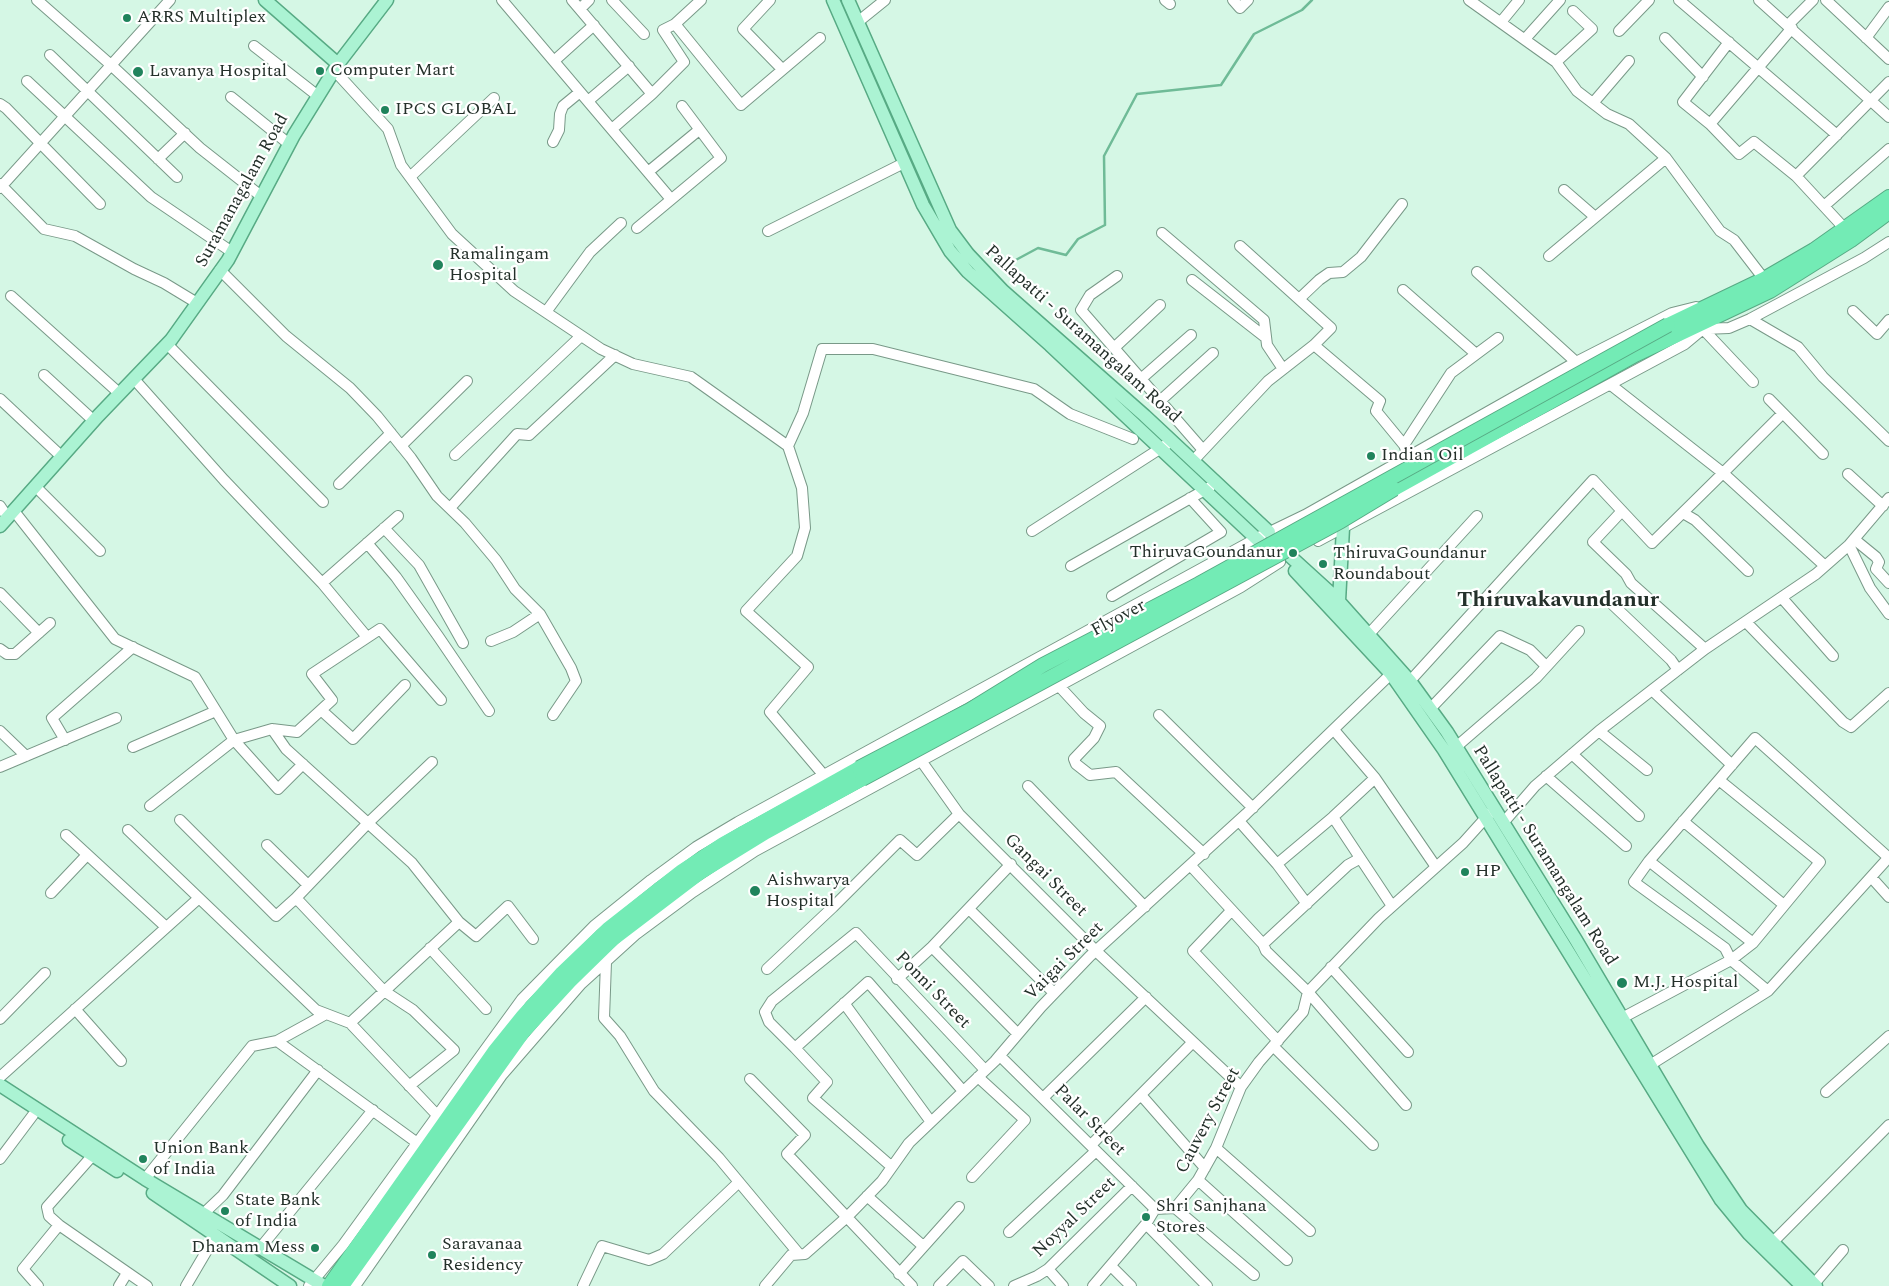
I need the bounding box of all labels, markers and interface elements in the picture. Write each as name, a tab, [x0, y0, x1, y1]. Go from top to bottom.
place label: ARRS Multiplex	[137, 7, 266, 29]
marker: ARRS Multiplex	[121, 12, 133, 24]
place label: Computer Mart	[330, 60, 455, 82]
place label: Lavanya Hospital	[149, 61, 287, 83]
marker: Lavanya Hospital	[131, 65, 145, 79]
marker: Computer Mart	[314, 65, 326, 77]
place label: IPCS GLOBAL	[395, 99, 517, 121]
marker: IPCS GLOBAL	[379, 104, 391, 116]
street label: Suramanagalam Road	[192, 111, 294, 271]
street label: Pallapatti - Suramangalam Road	[980, 241, 1184, 429]
place label: Ramalingam Hospital	[449, 244, 549, 286]
marker: Ramalingam Hospital	[431, 258, 445, 272]
place label: Indian Oil	[1381, 445, 1463, 467]
marker: Indian Oil	[1365, 450, 1377, 462]
place label: ThiruvaGoundanur	[1129, 542, 1283, 564]
place label: ThiruvaGoundanur Roundabout	[1333, 543, 1487, 586]
marker: ThiruvaGoundanur	[1287, 547, 1299, 559]
marker: ThiruvaGoundanur Roundabout	[1317, 558, 1329, 570]
district label: Thiruvakavundanur	[1457, 589, 1659, 615]
street label: Flyover	[1088, 596, 1150, 642]
street label: Pallapatti - Suramangalam Road	[1467, 742, 1621, 970]
street label: Gangai Street	[999, 830, 1091, 922]
place label: HP	[1475, 861, 1501, 883]
marker: HP	[1459, 866, 1471, 878]
place label: Aishwarya Hospital	[766, 870, 850, 912]
marker: Aishwarya Hospital	[748, 884, 762, 898]
street label: Vaigai Street	[1021, 918, 1109, 1006]
street label: Ponni Street	[890, 948, 974, 1034]
place label: M.J. Hospital	[1633, 972, 1738, 994]
marker: M.J. Hospital	[1615, 976, 1629, 990]
street label: Cauvery Street	[1172, 1064, 1246, 1178]
street label: Palar Street	[1049, 1081, 1129, 1161]
place label: Union Bank of India	[153, 1138, 249, 1180]
marker: Union Bank of India	[137, 1153, 149, 1165]
street label: Noyyal Street	[1029, 1173, 1121, 1263]
place label: State Bank of India	[235, 1190, 321, 1232]
place label: Shri Sanjhana Stores	[1156, 1196, 1266, 1238]
marker: State Bank of India	[219, 1205, 231, 1217]
marker: Shri Sanjhana Stores	[1140, 1211, 1152, 1223]
place label: Saravanaa Residency	[442, 1234, 523, 1276]
place label: Dhanam Mess	[191, 1237, 305, 1259]
marker: Dhanam Mess	[309, 1242, 321, 1254]
marker: Saravanaa Residency	[426, 1249, 438, 1261]

